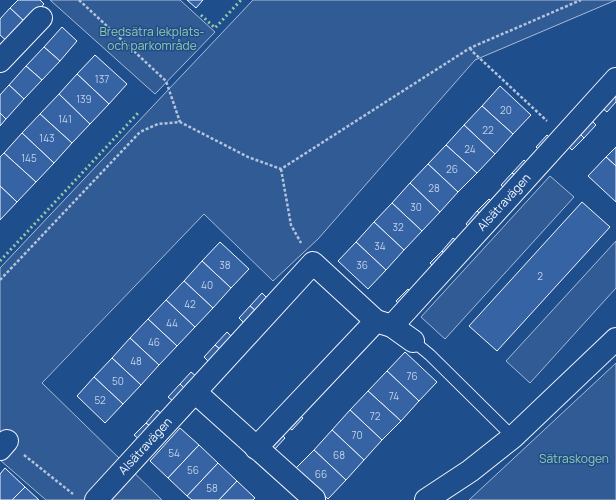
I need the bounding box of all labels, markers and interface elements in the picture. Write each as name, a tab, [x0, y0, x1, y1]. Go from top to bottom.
park label: Bredsätra lekplats- och parkområde	[99, 23, 205, 54]
house number: 137	[95, 72, 109, 86]
house number: 139	[76, 92, 92, 106]
house number: 20	[500, 103, 512, 117]
house number: 141	[58, 112, 72, 126]
house number: 22	[482, 123, 494, 137]
house number: 143	[39, 131, 55, 145]
house number: 24	[464, 142, 476, 156]
house number: 145	[21, 151, 37, 165]
house number: 26	[446, 162, 458, 176]
street label: Alsätravägen	[473, 169, 534, 234]
house number: 28	[428, 181, 440, 195]
house number: 30	[410, 200, 422, 214]
house number: 32	[392, 220, 404, 234]
house number: 34	[374, 239, 386, 253]
house number: 38	[219, 258, 231, 272]
house number: 36	[356, 258, 368, 272]
house number: 2	[537, 269, 543, 283]
house number: 40	[201, 278, 213, 292]
house number: 42	[184, 297, 196, 311]
house number: 44	[166, 316, 178, 330]
house number: 46	[148, 335, 160, 349]
house number: 48	[130, 354, 142, 368]
house number: 76	[406, 369, 418, 383]
house number: 50	[112, 374, 124, 388]
house number: 74	[389, 389, 399, 403]
house number: 52	[94, 393, 106, 407]
house number: 72	[370, 409, 381, 423]
street label: Alsätravägen	[114, 413, 176, 478]
house number: 70	[351, 428, 363, 442]
house number: 54	[168, 446, 180, 460]
house number: 68	[333, 448, 345, 462]
park label: Sätraskogen	[539, 450, 609, 467]
house number: 56	[187, 463, 199, 477]
house number: 66	[315, 467, 327, 481]
house number: 58	[206, 481, 218, 495]

